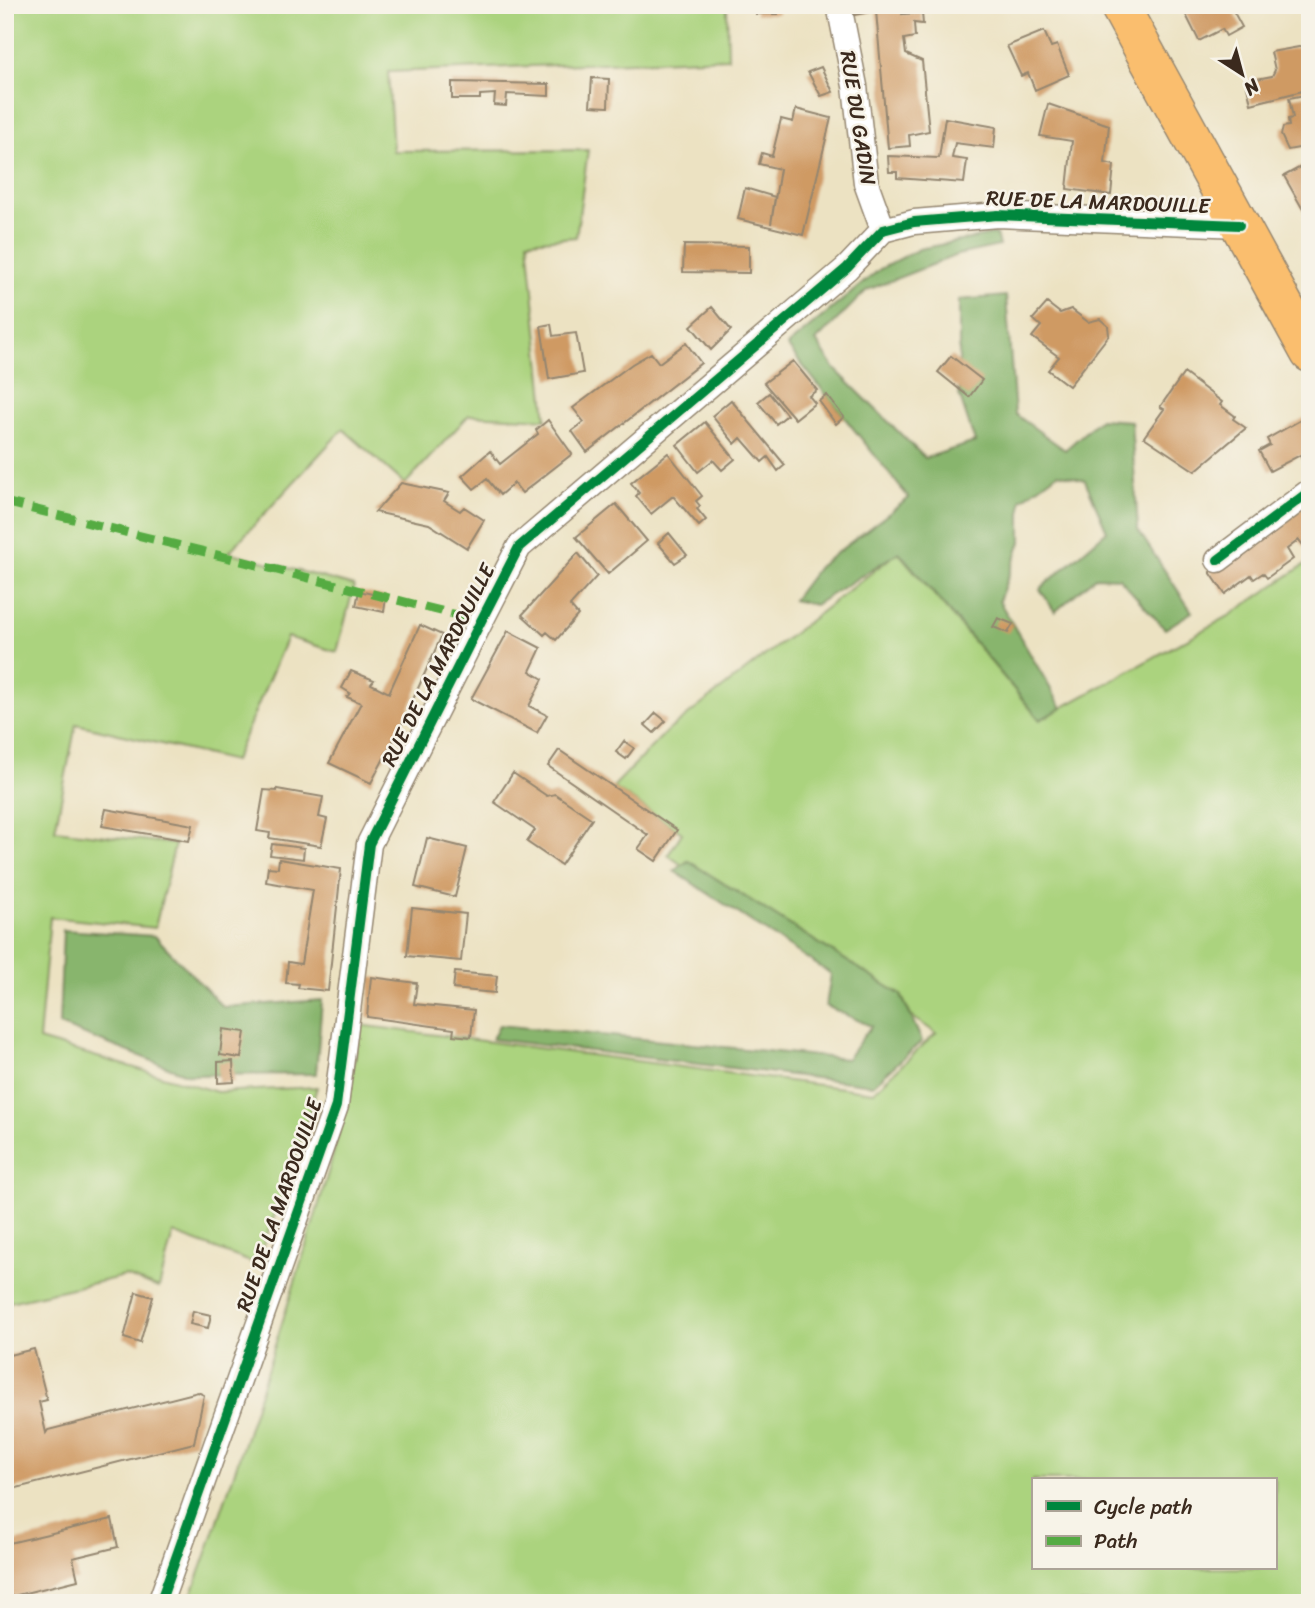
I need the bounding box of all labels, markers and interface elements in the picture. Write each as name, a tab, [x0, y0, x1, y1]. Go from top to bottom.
north arrow	[1206, 38, 1276, 108]
street label: RUE DU GADIN	[829, 48, 887, 188]
text: N	[1236, 70, 1268, 105]
street label: RUE DE LA MARDOUILLE	[986, 179, 1212, 225]
street label: RUE DE LA MARDOUILLE	[370, 556, 506, 773]
street label: RUE DE LA MARDOUILLE	[225, 1092, 334, 1317]
legend	[1032, 1478, 1276, 1570]
text: Cycle path	[1094, 1488, 1193, 1526]
text: Path	[1094, 1522, 1137, 1560]

